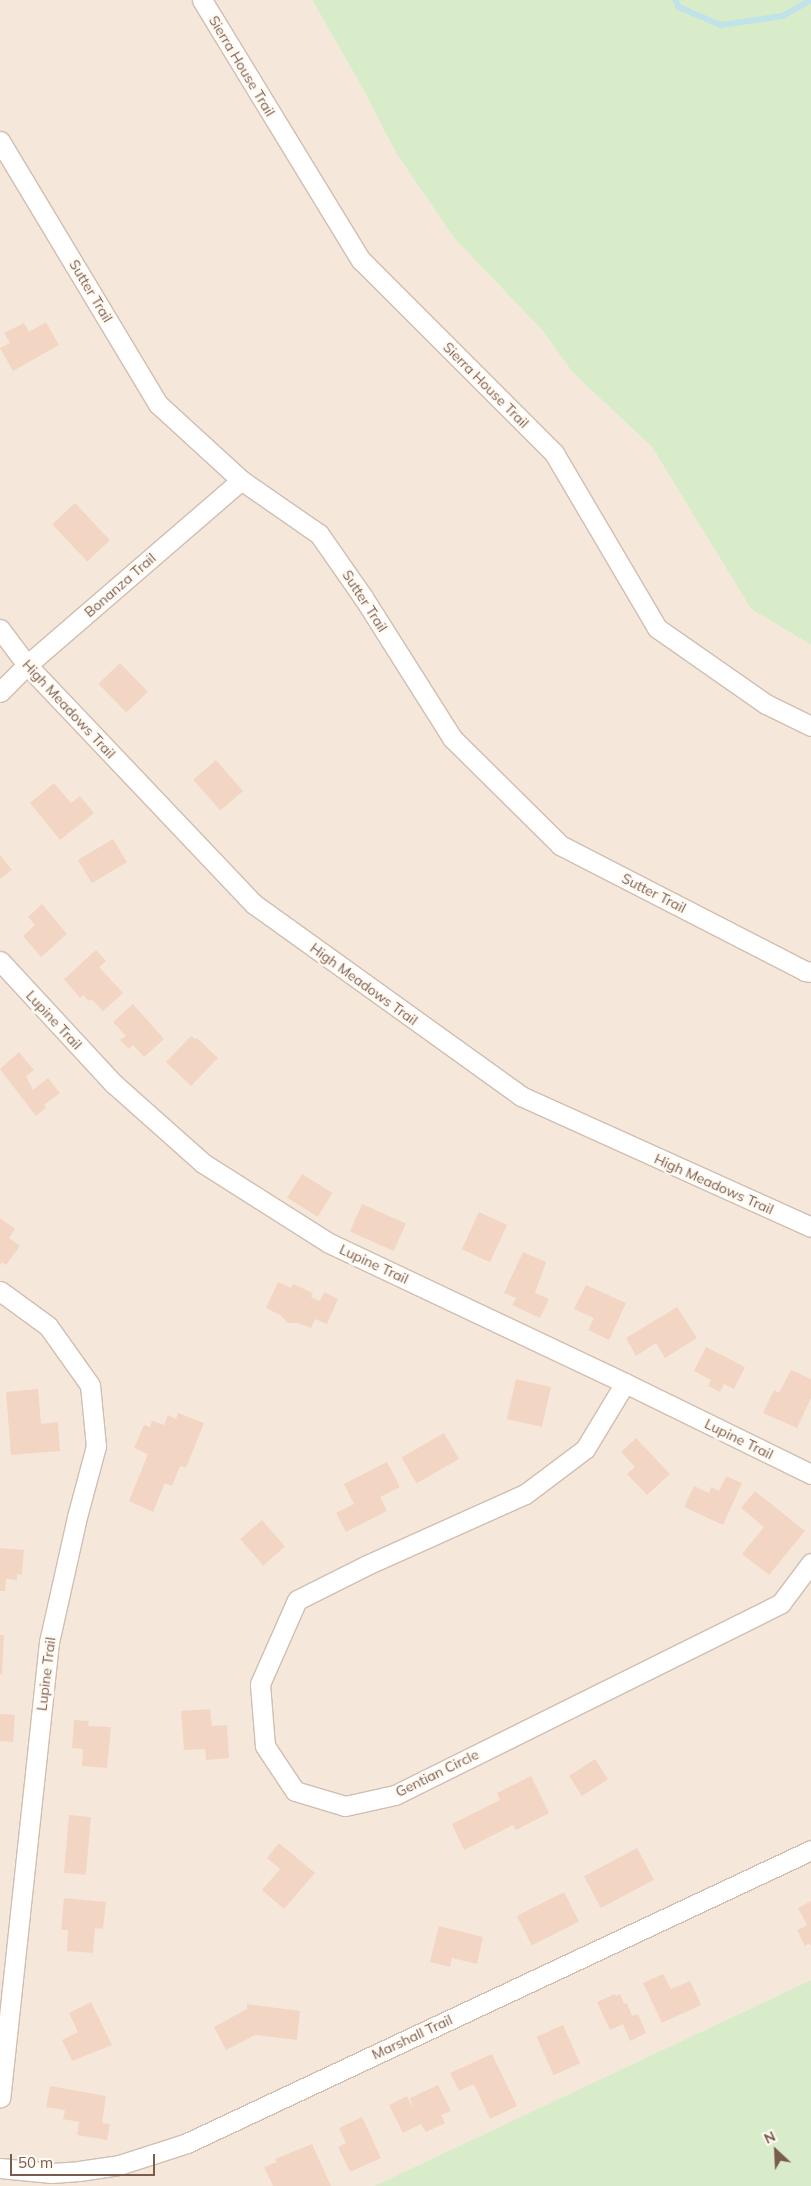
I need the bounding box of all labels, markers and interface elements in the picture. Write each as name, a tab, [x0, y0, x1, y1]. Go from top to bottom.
street label: Sierra House Trail	[205, 13, 279, 119]
street label: Sutter Trail	[66, 257, 116, 325]
street label: Sierra House Trail	[440, 339, 532, 431]
street label: Bonanza Trail	[81, 549, 159, 621]
street label: Sutter Trail	[339, 567, 391, 635]
street label: High Meadows Trail	[19, 656, 119, 762]
street label: Sutter Trail	[619, 870, 689, 916]
street label: High Meadows Trail	[307, 939, 421, 1029]
street label: Lupine Trail	[23, 987, 85, 1053]
street label: High Meadows Trail	[652, 1150, 776, 1218]
street label: Lupine Trail	[337, 1241, 411, 1287]
street label: Lupine Trail	[702, 1415, 776, 1463]
street label: Lupine Trail	[33, 1636, 59, 1712]
street label: Gentian Circle	[393, 1746, 481, 1800]
street label: Marshall Trail	[369, 2011, 455, 2063]
north arrow	[751, 2126, 801, 2176]
text: N	[761, 2127, 778, 2148]
scale bar	[12, 2144, 158, 2176]
text: 50 m	[18, 2153, 53, 2172]

